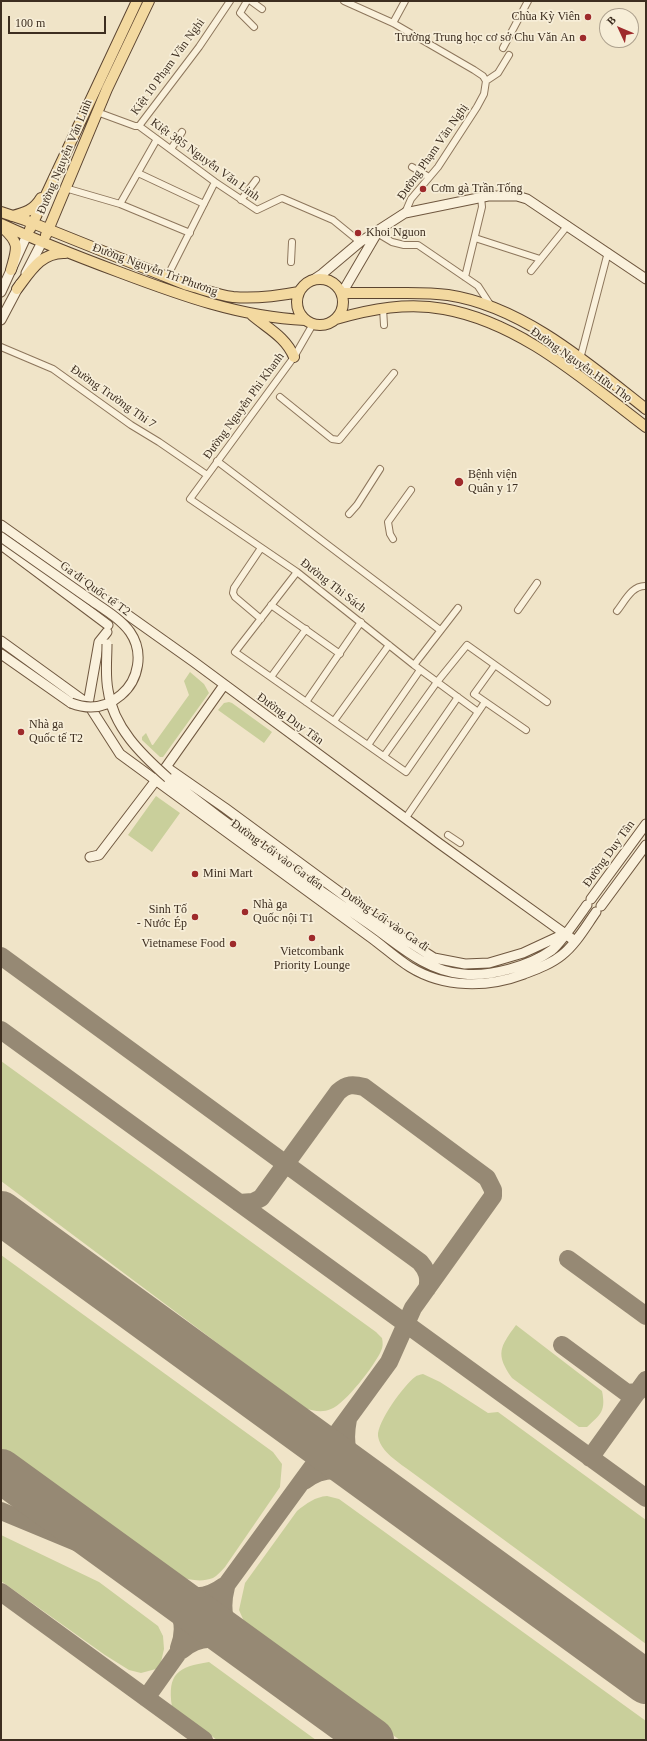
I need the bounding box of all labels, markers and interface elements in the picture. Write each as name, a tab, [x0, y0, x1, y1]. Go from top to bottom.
scale bar	[10, 8, 108, 34]
north arrow	[599, 8, 639, 48]
place label: Chùa Kỳ Viên	[511, 10, 580, 24]
marker: Chùa Kỳ Viên	[583, 12, 593, 22]
text: B	[604, 14, 618, 27]
text: 100 m	[15, 16, 45, 30]
street label: Kiệt 10 Phạm Văn Nghi	[128, 16, 208, 118]
place label: Trường Trung học cơ sở Chu Văn An	[395, 31, 575, 45]
marker: Trường Trung học cơ sở Chu Văn An	[578, 33, 588, 43]
street label: Đường Nguyễn Văn Linh	[34, 98, 96, 216]
street label: Đường Phạm Văn Nghị	[394, 101, 472, 203]
street label: Kiệt 385 Nguyễn Văn Linh	[148, 116, 262, 204]
place label: Cơm gà Trần Tống	[431, 182, 523, 196]
marker: Cơm gà Trần Tống	[418, 184, 428, 194]
place label: Khoi Nguon	[366, 226, 426, 240]
marker: Khoi Nguon	[353, 228, 363, 238]
street label: Đường Nguyễn Tri Phương	[90, 241, 220, 299]
street label: Đường Nguyễn Hữu Thọ	[527, 324, 635, 406]
street label: Đường Nguyễn Phi Khanh	[200, 350, 288, 462]
street label: Đường Trường Thi 7	[68, 362, 158, 432]
place label: Bệnh viện Quân y 17	[468, 468, 518, 496]
marker: Bệnh viện Quân y 17	[453, 476, 465, 488]
street label: Đường Thi Sách	[297, 556, 369, 616]
street label: Ga đi Quốc tế T2	[57, 559, 133, 619]
street label: Đường Duy Tân	[254, 690, 326, 748]
place label: Nhà ga Quốc tế T2	[29, 718, 83, 746]
marker: Nhà ga Quốc tế T2	[16, 727, 26, 737]
street label: Đường Lối vào Ga đến	[228, 817, 326, 893]
street label: Đường Duy Tân	[580, 818, 638, 890]
place label: Mini Mart	[203, 867, 253, 881]
marker: Mini Mart	[190, 869, 200, 879]
street label: Đường Lối vào Ga đi	[338, 885, 432, 955]
place label: Nhà ga Quốc nội T1	[253, 898, 314, 926]
place label: Sinh Tố - Nước Ép	[137, 903, 187, 931]
marker: Nhà ga Quốc nội T1	[240, 907, 250, 917]
marker: Sinh Tố - Nước Ép	[190, 912, 200, 922]
marker: Vietcombank Priority Lounge	[307, 933, 317, 943]
place label: Vietnamese Food	[141, 937, 225, 951]
marker: Vietnamese Food	[228, 939, 238, 949]
place label: Vietcombank Priority Lounge	[274, 945, 350, 973]

